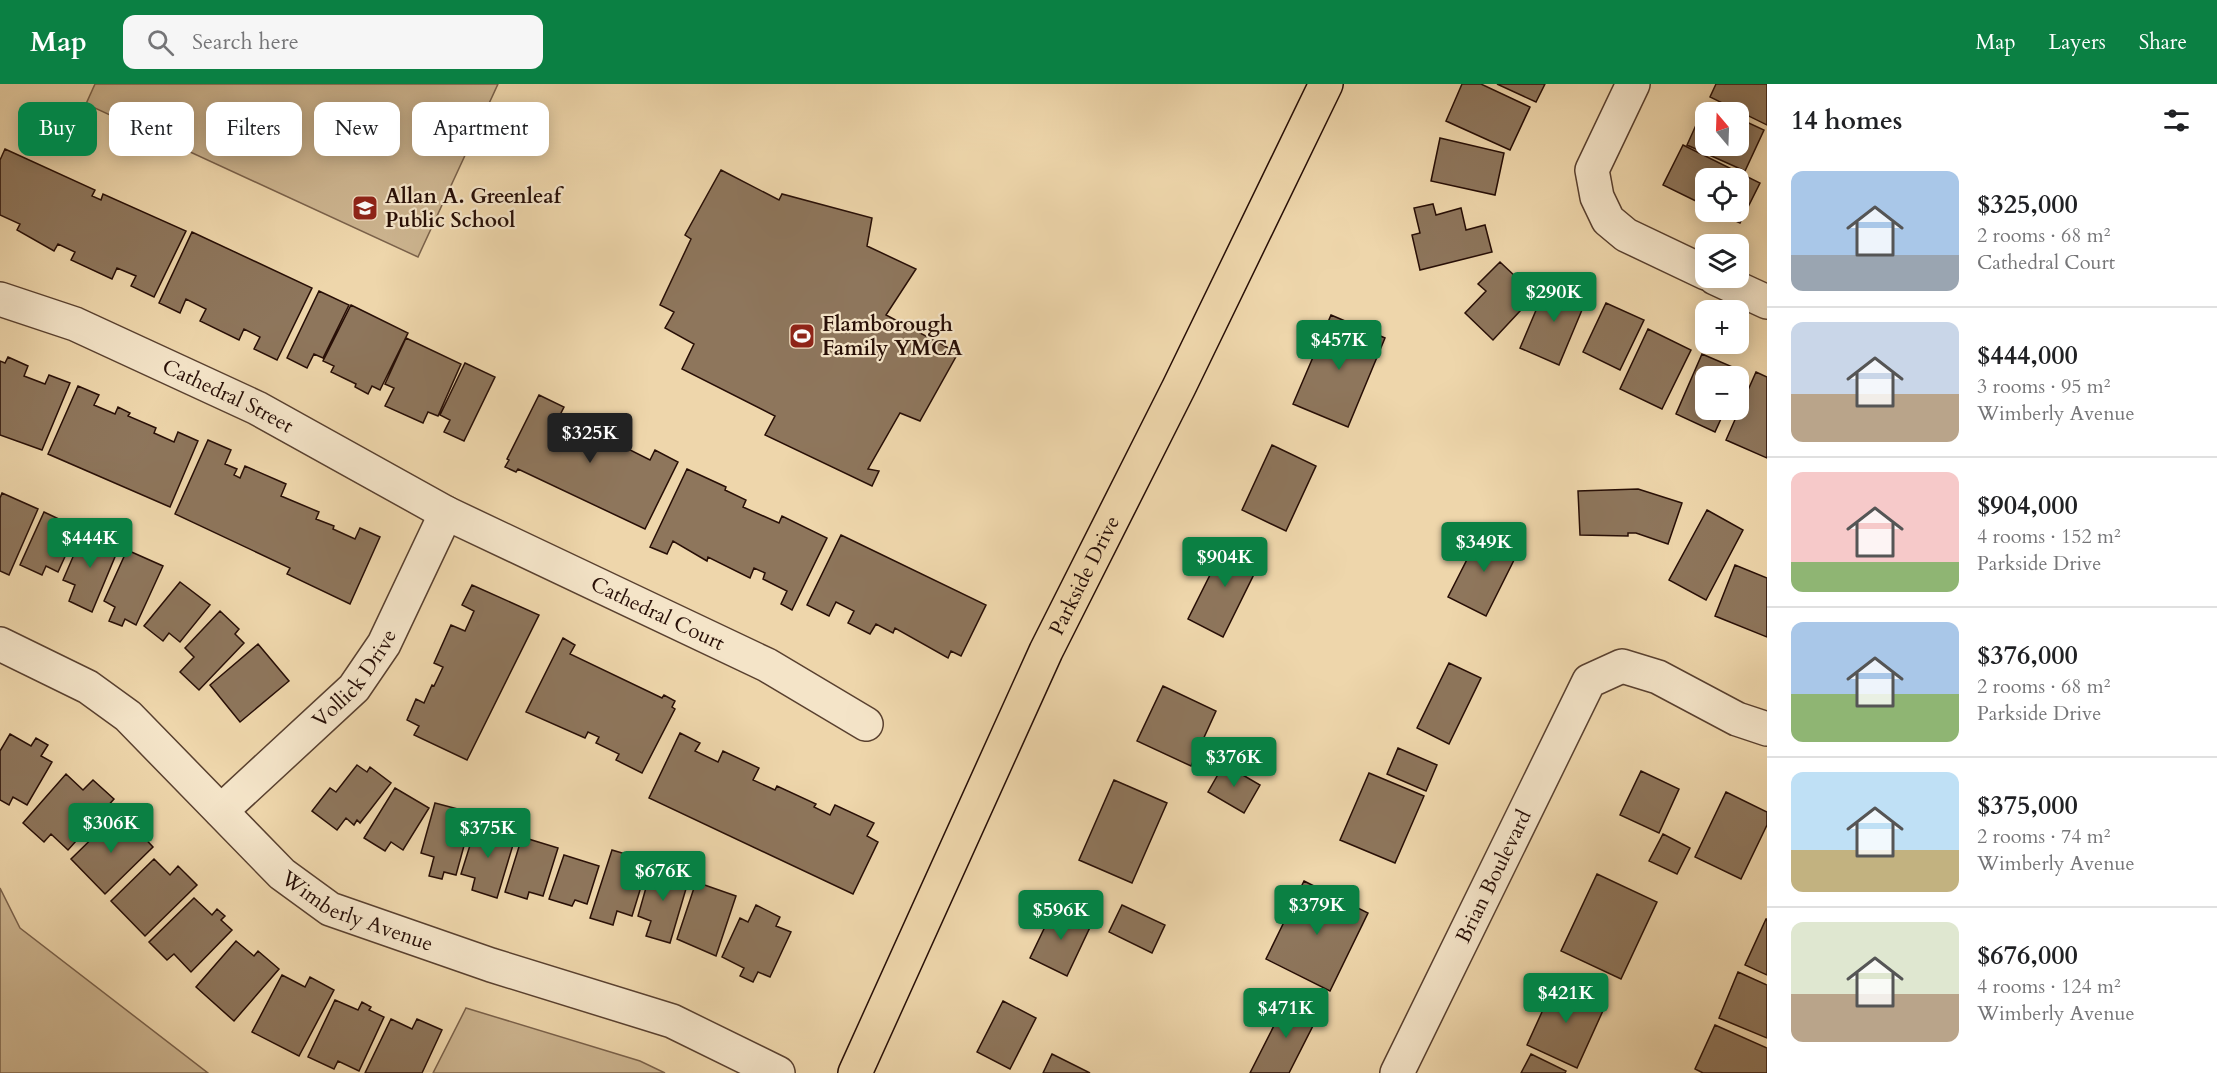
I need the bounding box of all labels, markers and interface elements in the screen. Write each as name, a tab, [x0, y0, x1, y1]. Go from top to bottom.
search box	[123, 15, 543, 69]
text: Map	[30, 23, 87, 61]
icon: search	[144, 26, 177, 59]
text: Search here	[192, 27, 299, 57]
text: Map	[1976, 28, 2016, 57]
text: Layers	[2049, 28, 2106, 57]
text: Share	[2139, 28, 2187, 57]
chip: Buy	[18, 102, 97, 156]
chip: Rent	[109, 102, 194, 156]
chip: Filters	[206, 102, 302, 156]
chip: New	[314, 102, 400, 156]
chip: Apartment	[412, 102, 549, 156]
north arrow	[1695, 102, 1749, 156]
map controls	[1695, 102, 1749, 420]
text: 14 homes	[1791, 103, 1902, 138]
icon: filters	[2160, 104, 2193, 137]
button: locate	[1695, 168, 1749, 222]
place label: Allan A. Greenleaf Public School	[385, 182, 565, 235]
text: $325,000	[1977, 187, 2078, 222]
school or university icon: Allan A. Greenleaf Public School	[350, 193, 380, 223]
icon: home	[1839, 195, 1911, 267]
text: 2 rooms · 68 m²	[1977, 222, 2110, 249]
button: layers	[1695, 234, 1749, 288]
text: Cathedral Court	[1977, 249, 2115, 276]
pin: $290K	[1512, 272, 1596, 323]
text: $290K	[1525, 278, 1583, 305]
button: +	[1695, 300, 1749, 354]
place label: Flamborough Family YMCA	[822, 310, 963, 363]
pin: $457K	[1297, 320, 1381, 371]
sports icon: Flamborough Family YMCA	[787, 321, 817, 351]
text: $457K	[1310, 326, 1368, 353]
text: $444,000	[1977, 338, 2078, 373]
icon: home	[1839, 346, 1911, 418]
street label: Cathedral Street	[157, 352, 299, 441]
button: −	[1695, 366, 1749, 420]
text: 3 rooms · 95 m²	[1977, 373, 2110, 400]
text: Wimberly Avenue	[1977, 400, 2135, 427]
pin: $325K	[548, 413, 632, 464]
text: $325K	[561, 419, 619, 446]
text: $904,000	[1977, 488, 2078, 523]
icon: home	[1839, 496, 1911, 568]
street label: Parkside Drive	[1042, 511, 1127, 640]
pin: $444K	[48, 518, 132, 569]
pin: $349K	[1442, 522, 1526, 573]
text: 4 rooms · 152 m²	[1977, 523, 2121, 550]
text: $444K	[61, 524, 119, 551]
text: $349K	[1455, 528, 1513, 555]
pin: $904K	[1183, 537, 1267, 588]
text: $904K	[1196, 543, 1254, 570]
text: Parkside Drive	[1977, 550, 2101, 577]
street label: Cathedral Court	[586, 570, 730, 658]
street label: Vollick Drive	[306, 625, 404, 735]
text: $376,000	[1977, 638, 2078, 673]
icon: home	[1839, 646, 1911, 718]
text: 2 rooms · 68 m²	[1977, 673, 2110, 700]
text: Parkside Drive	[1977, 700, 2101, 727]
pin: $376K	[1192, 737, 1276, 788]
text: $376K	[1205, 743, 1263, 770]
text: $375,000	[1977, 788, 2078, 823]
icon: home	[1839, 796, 1911, 868]
pin: $306K	[69, 803, 153, 854]
street label: Brian Boulevard	[1449, 805, 1539, 948]
pin: $375K	[446, 808, 530, 859]
text: $306K	[82, 809, 140, 836]
text: $375K	[459, 814, 517, 841]
text: 2 rooms · 74 m²	[1977, 823, 2110, 850]
text: Wimberly Avenue	[1977, 850, 2135, 877]
pin: $676K	[621, 851, 705, 902]
text: $676K	[634, 857, 692, 884]
street label: Wimberly Avenue	[274, 863, 437, 959]
pin: $379K	[1275, 885, 1359, 936]
pin: $596K	[1019, 890, 1103, 941]
text: $379K	[1288, 891, 1346, 918]
text: $596K	[1032, 896, 1090, 923]
text: $676,000	[1977, 938, 2078, 973]
icon: home	[1839, 946, 1911, 1018]
pin: $421K	[1524, 973, 1608, 1024]
text: 4 rooms · 124 m²	[1977, 973, 2121, 1000]
text: $421K	[1537, 979, 1595, 1006]
pin: $471K	[1244, 988, 1328, 1039]
text: $471K	[1257, 994, 1315, 1021]
text: Wimberly Avenue	[1977, 1000, 2135, 1027]

